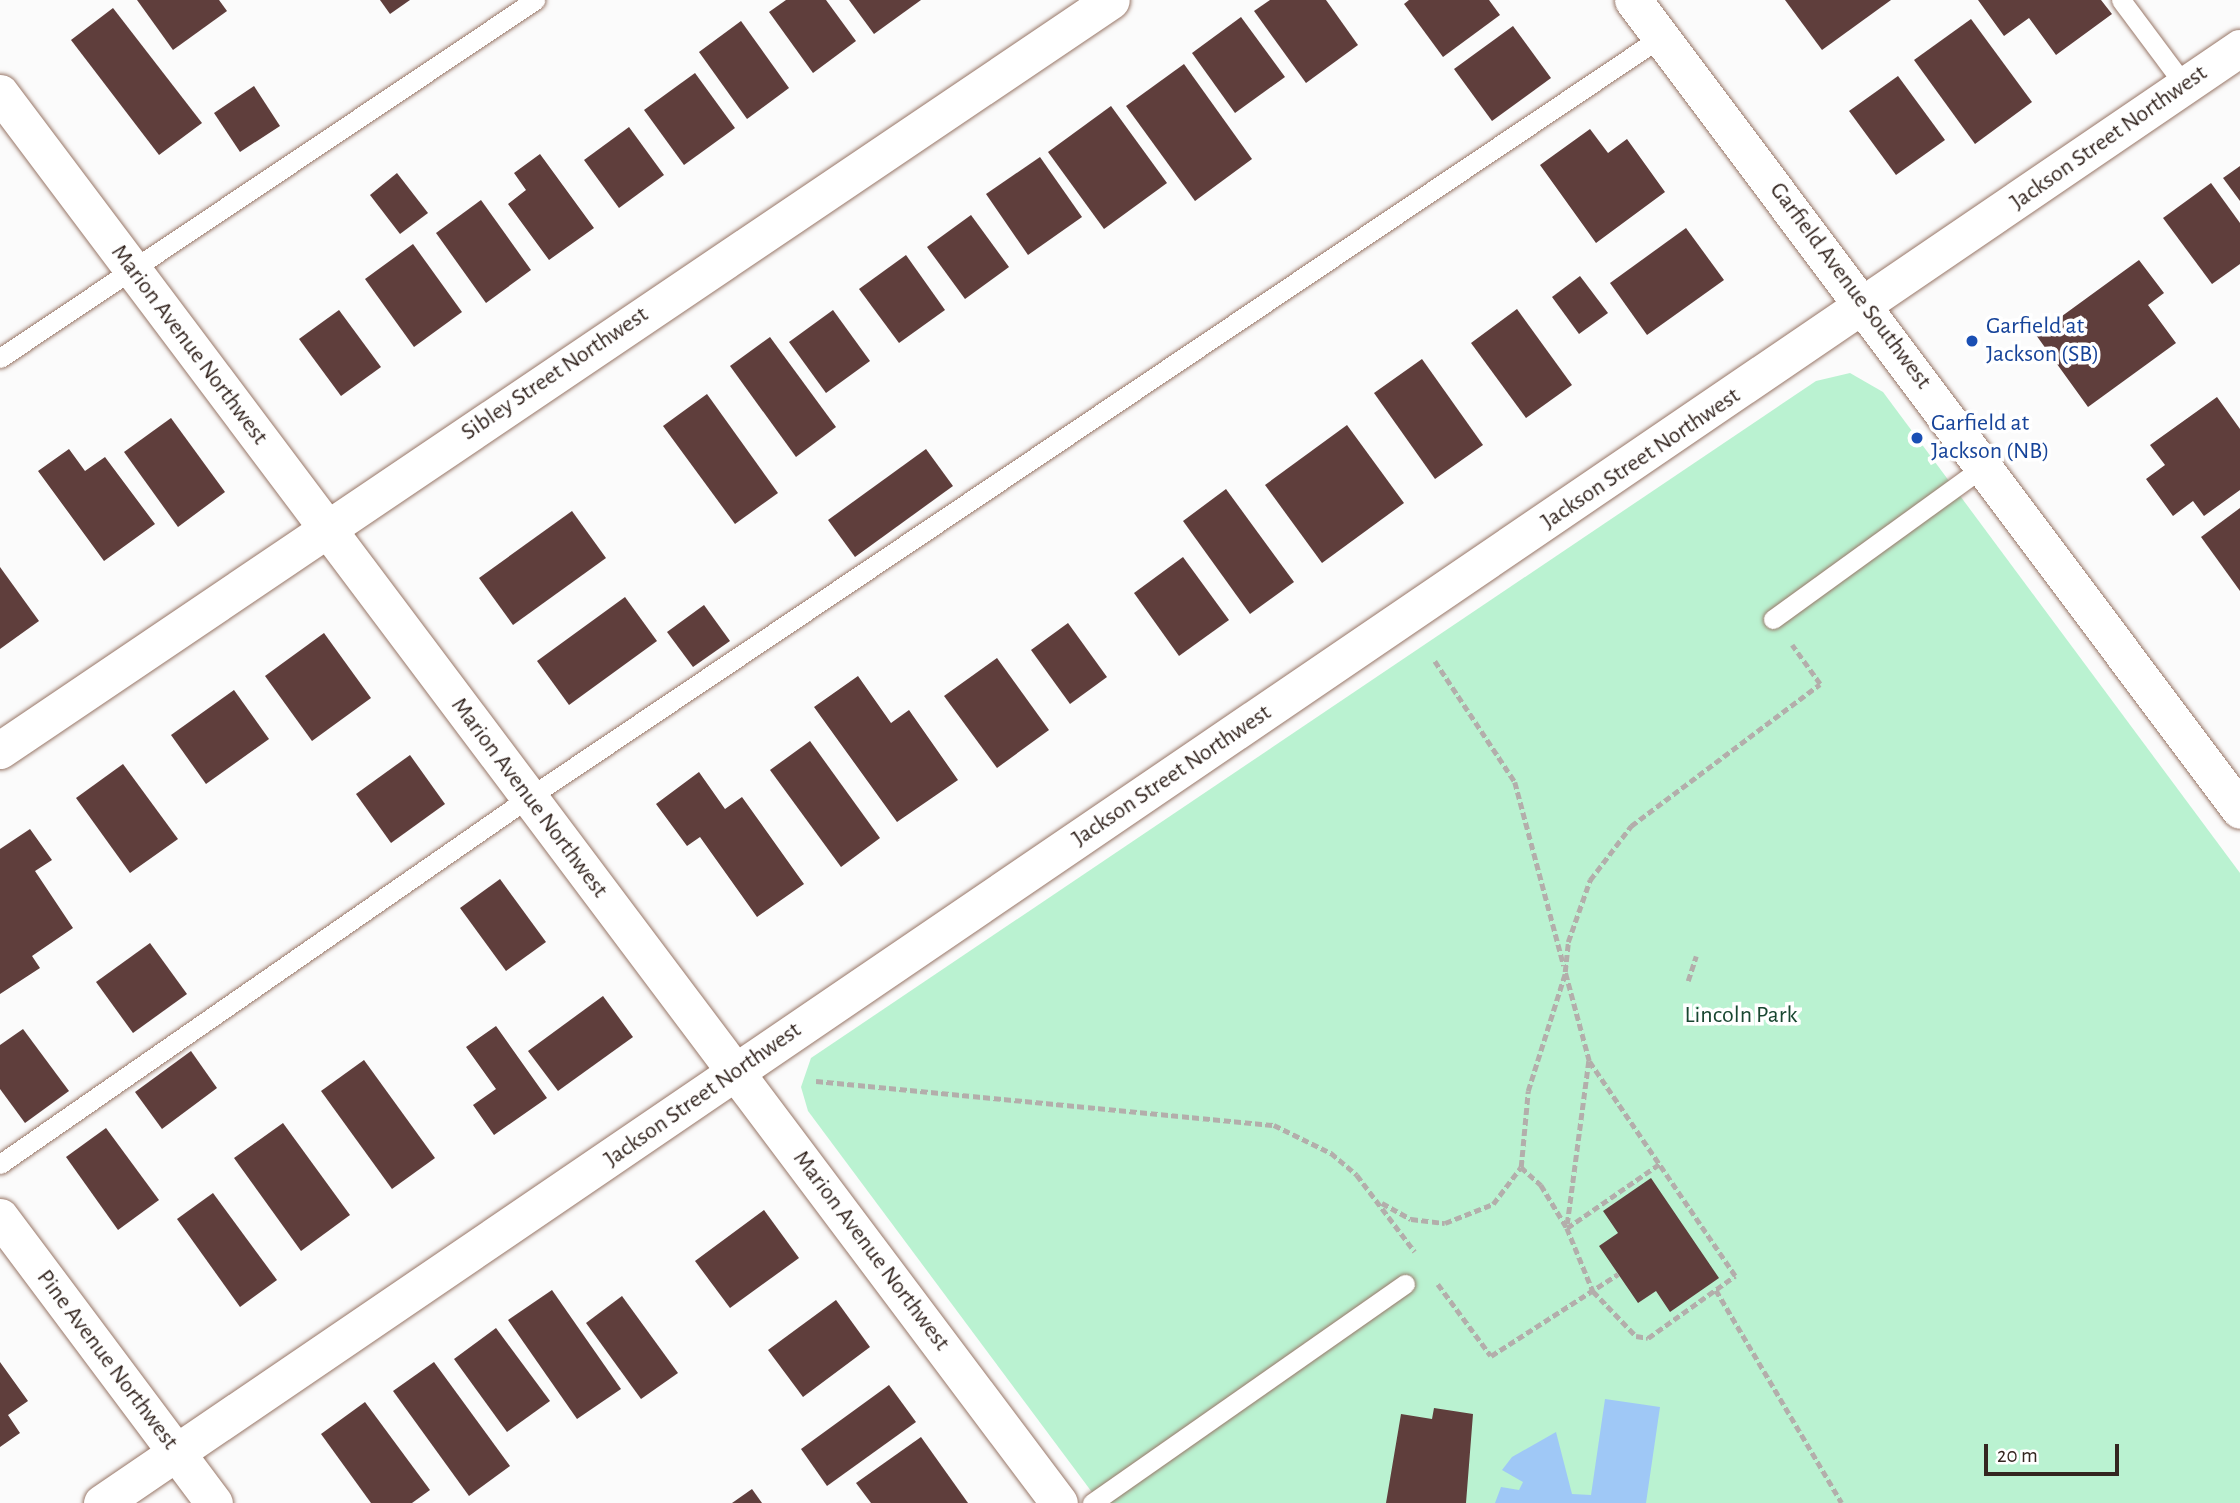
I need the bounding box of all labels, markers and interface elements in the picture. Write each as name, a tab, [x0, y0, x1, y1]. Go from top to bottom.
street label: Jackson Street Northwest	[2005, 59, 2213, 217]
street label: Garfield Avenue Southwest	[1763, 177, 1937, 395]
street label: Marion Avenue Northwest	[104, 239, 274, 451]
street label: Sibley Street Northwest	[456, 301, 654, 447]
place label: Garfield at Jackson (SB)	[1986, 313, 2099, 369]
marker: Garfield at Jackson (SB)	[1964, 333, 1980, 349]
street label: Jackson Street Northwest	[1536, 382, 1746, 536]
place label: Garfield at Jackson (NB)	[1931, 410, 2050, 466]
marker: Garfield at Jackson (NB)	[1909, 430, 1925, 446]
street label: Marion Avenue Northwest	[444, 692, 614, 904]
street label: Jackson Street Northwest	[1067, 699, 1277, 853]
park label: Lincoln Park	[1685, 1002, 1797, 1030]
street label: Jackson Street Northwest	[599, 1016, 807, 1174]
street label: Marion Avenue Northwest	[786, 1145, 956, 1357]
street label: Pine Avenue Northwest	[30, 1264, 184, 1456]
scale bar	[1988, 1430, 2123, 1474]
text: 20 m	[1997, 1445, 2038, 1466]

